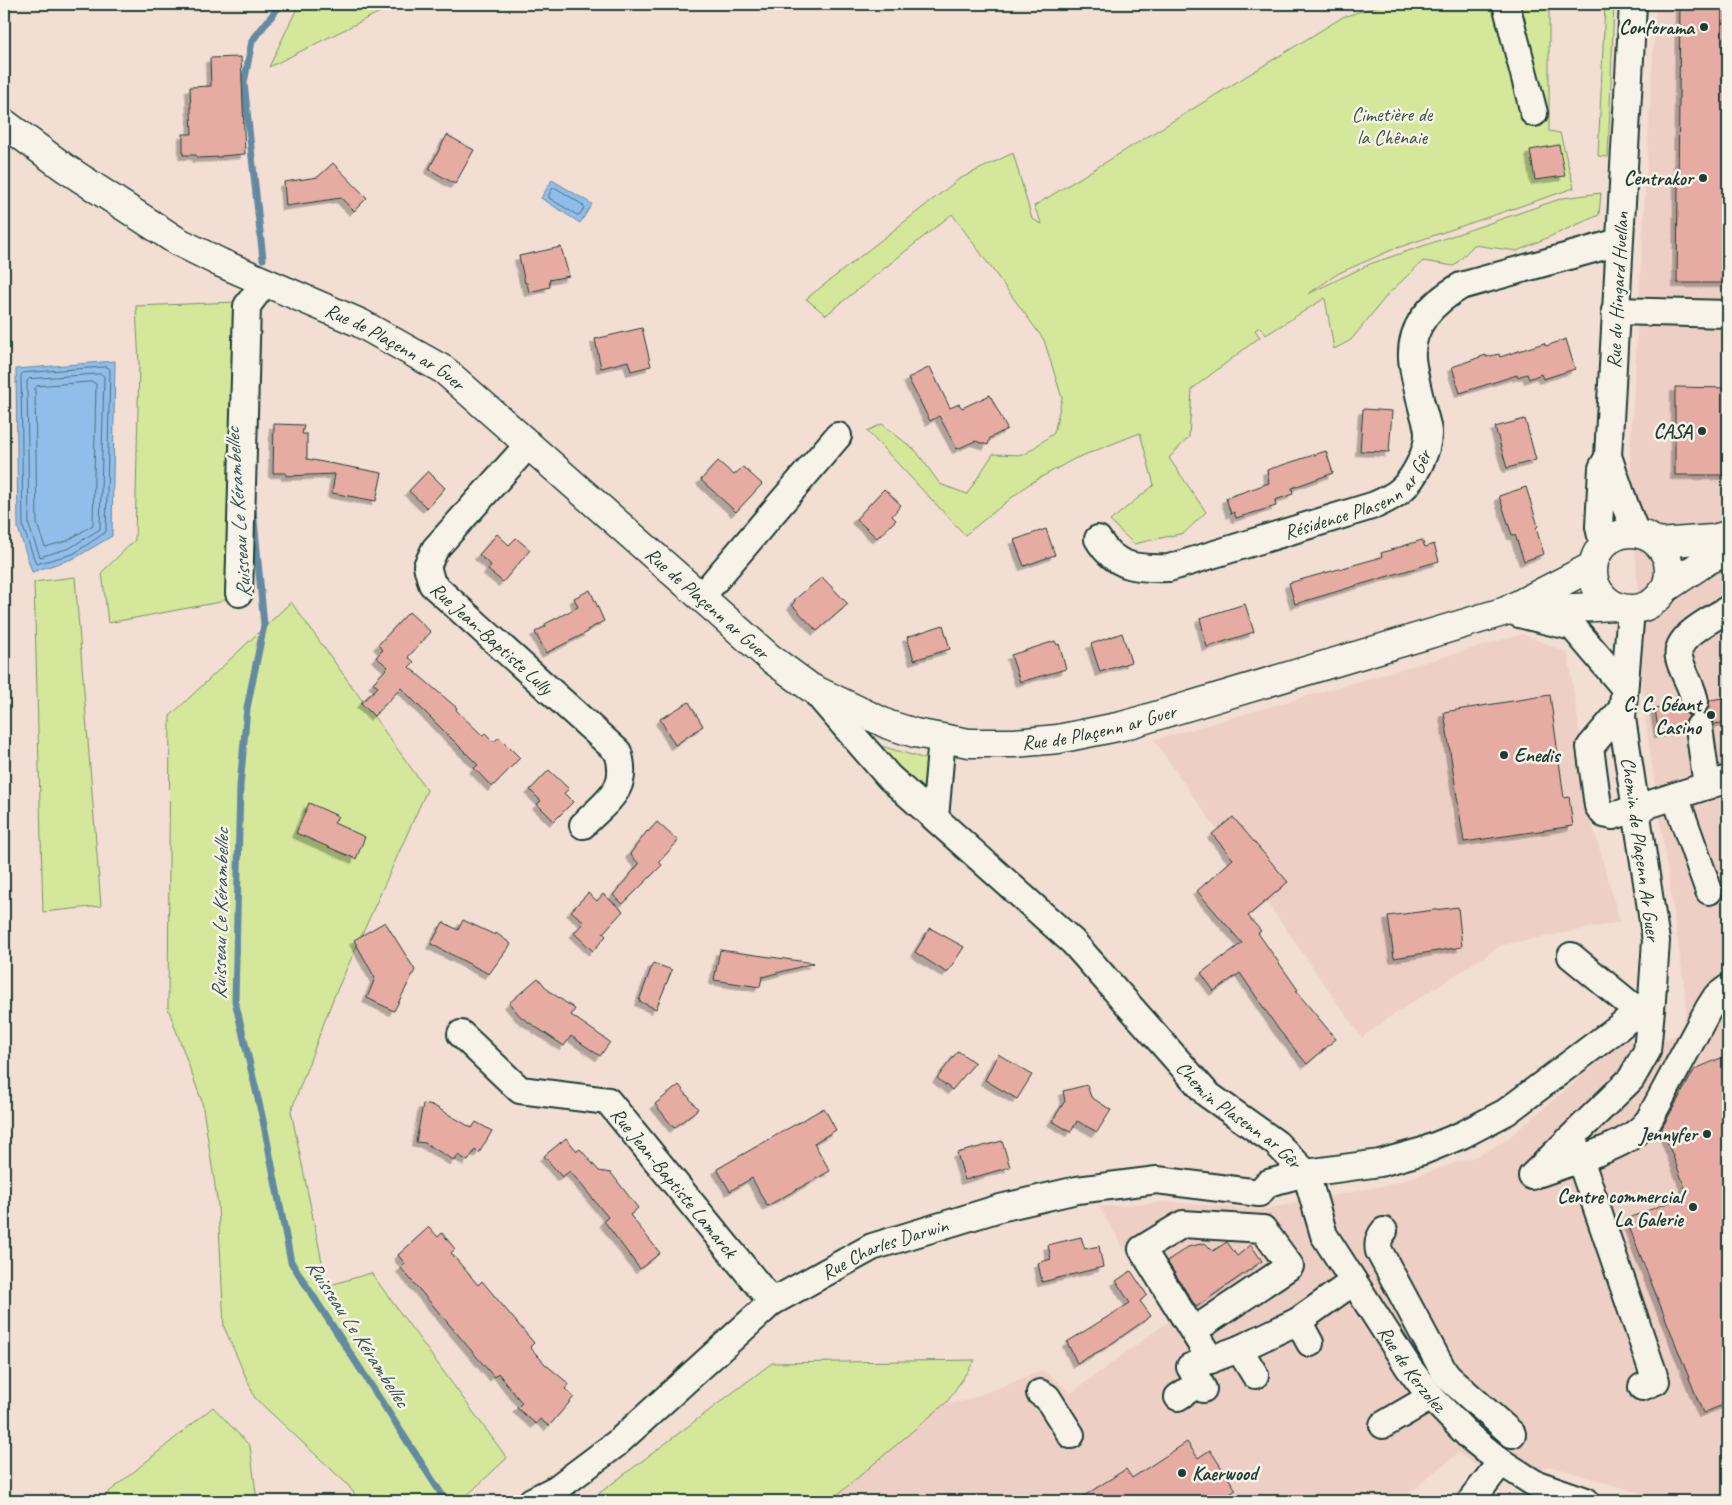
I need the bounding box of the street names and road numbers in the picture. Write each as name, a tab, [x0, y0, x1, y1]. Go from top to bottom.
street label: Rue du Hingard Huellan	[1601, 210, 1634, 369]
street label: Rue de Plaçenn ar Guer	[321, 298, 471, 397]
street label: Résidence Plasenn ar Gêr	[1281, 445, 1438, 545]
street label: Rue de Plaçenn ar Guer	[640, 542, 776, 666]
street label: Rue Jean-Baptiste Lully	[425, 577, 560, 702]
street label: Rue de Plaçenn ar Guer	[1021, 698, 1181, 755]
street label: Chemin de Plaçenn Ar Guer	[1615, 756, 1666, 944]
street label: Chemin Plasenn ar Gêr	[1171, 1056, 1308, 1175]
street label: Rue Jean-Baptiste Lamarck	[605, 1102, 744, 1264]
street label: Rue Charles Darwin	[817, 1212, 952, 1285]
street label: Rue de Kerzolez	[1372, 1321, 1452, 1419]

